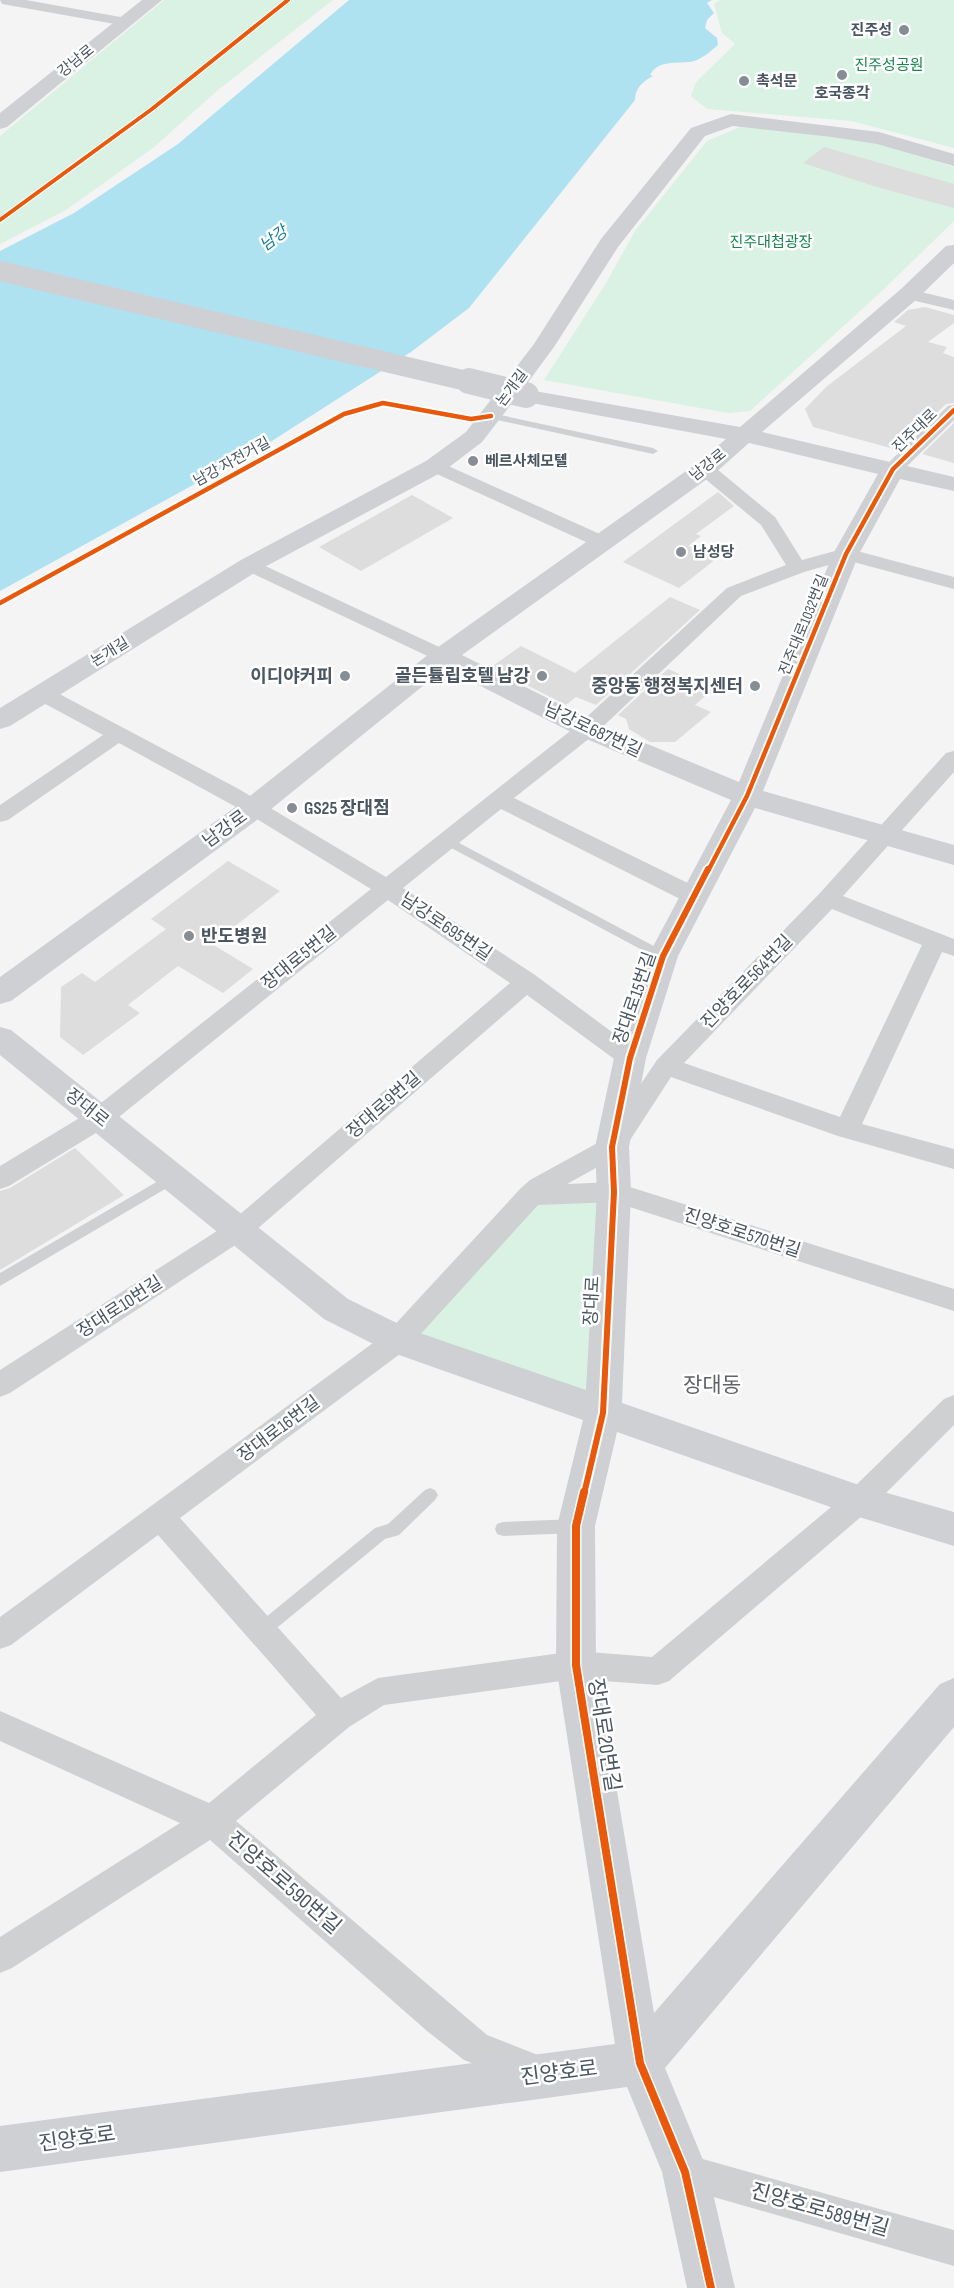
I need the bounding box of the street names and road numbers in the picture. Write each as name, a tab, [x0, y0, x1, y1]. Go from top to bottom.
street label: 강남로	[54, 41, 98, 81]
street label: 논개길	[492, 366, 532, 410]
street label: 진주대로	[889, 405, 941, 457]
street label: 남강 자전거길	[190, 433, 274, 491]
street label: 남강로	[686, 445, 730, 485]
street label: 진주대로1032번길	[775, 572, 833, 678]
street label: 논개길	[87, 633, 133, 671]
street label: 남강로687번길	[541, 698, 645, 762]
street label: 남강로	[199, 806, 251, 852]
street label: 남강로695번길	[396, 889, 496, 965]
street label: 장대로5번길	[257, 922, 341, 994]
street label: 진양호로564번길	[697, 931, 797, 1033]
street label: 장대로15번길	[609, 949, 661, 1047]
street label: 장대로9번길	[343, 1067, 425, 1143]
street label: 장대로	[61, 1084, 113, 1132]
street label: 진양호로570번길	[681, 1204, 803, 1262]
street label: 장대로10번길	[74, 1272, 166, 1342]
street label: 장대로	[580, 1276, 604, 1326]
street label: 장대로16번길	[234, 1391, 324, 1467]
street label: 장대로20번길	[583, 1676, 625, 1794]
street label: 진양호로590번길	[222, 1827, 346, 1939]
street label: 진양호로	[519, 2056, 599, 2090]
street label: 진양호로	[37, 2121, 117, 2157]
street label: 진양호로589번길	[748, 2178, 892, 2242]

